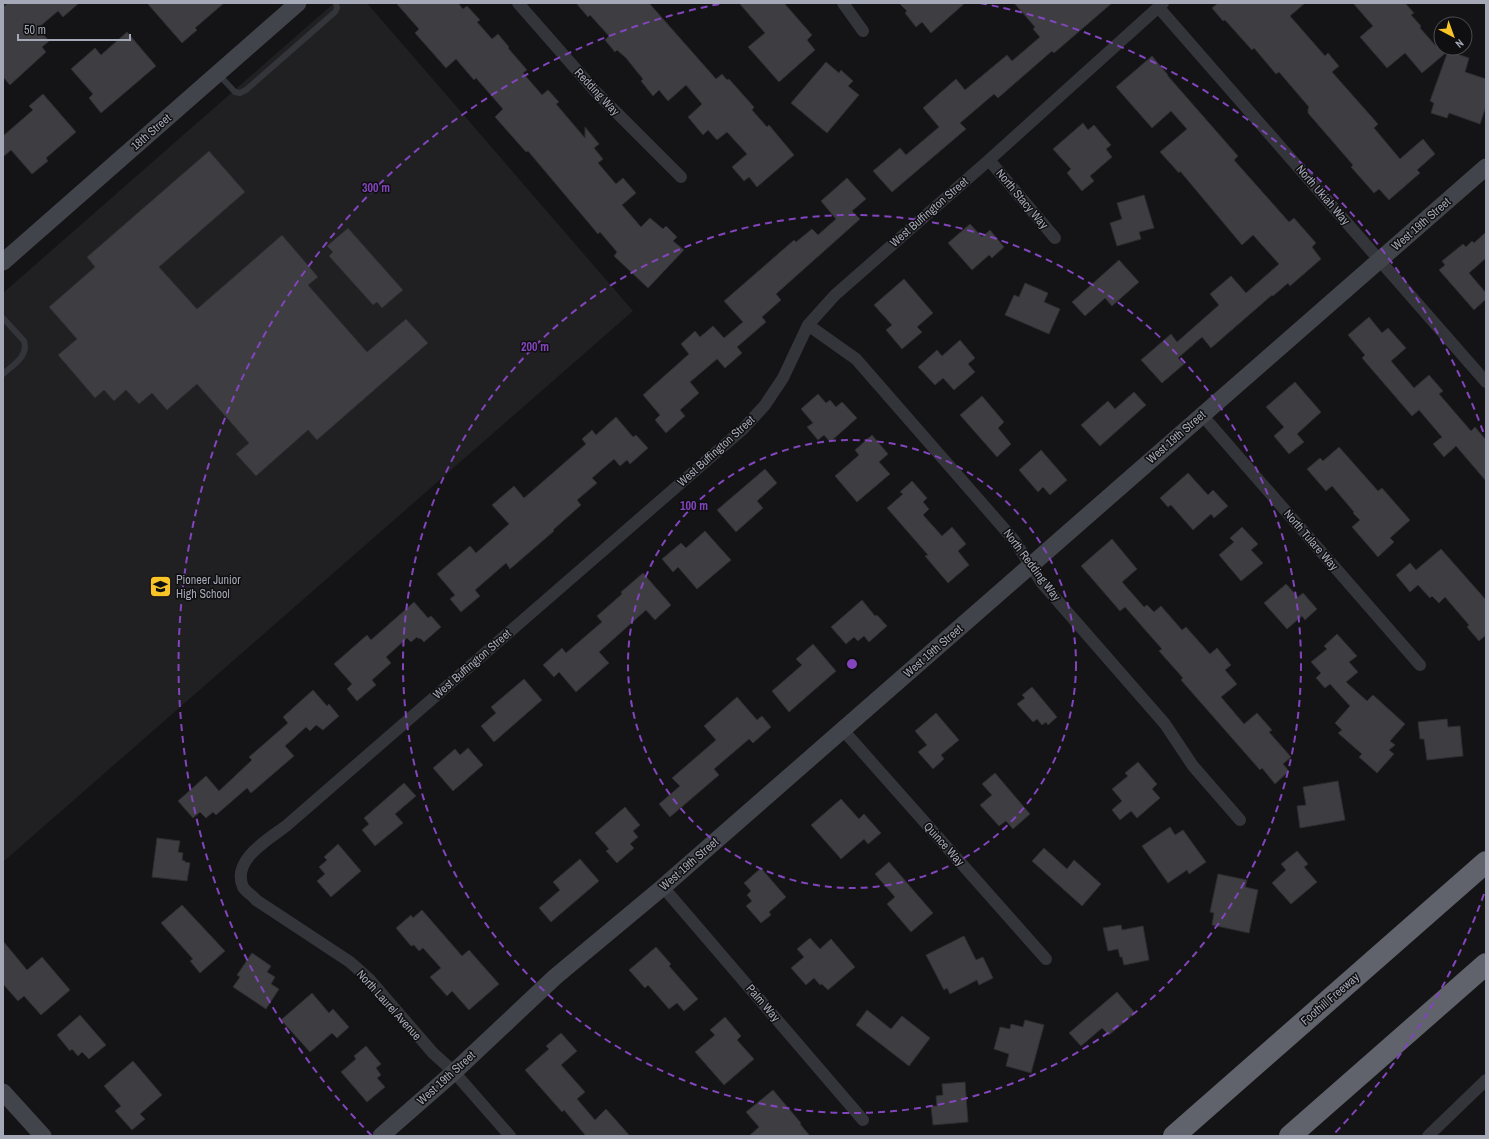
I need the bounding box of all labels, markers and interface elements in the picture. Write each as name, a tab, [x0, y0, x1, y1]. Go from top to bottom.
scale bar	[18, 16, 130, 42]
north arrow	[1433, 16, 1473, 56]
text: 50 m	[24, 22, 46, 38]
text: N	[1453, 36, 1467, 51]
street label: Redding Way	[571, 65, 623, 119]
street label: 18th Street	[128, 110, 175, 154]
street label: North Ukiah Way	[1293, 162, 1354, 228]
street label: North Stacy Way	[992, 166, 1052, 232]
street label: West Buffington Street	[887, 173, 972, 250]
text: 300 m	[362, 180, 390, 196]
street label: West 19th Street	[1388, 194, 1454, 254]
text: 200 m	[521, 339, 549, 355]
street label: West 19th Street	[1143, 407, 1209, 467]
street label: West Buffington Street	[674, 412, 758, 490]
text: 100 m	[680, 498, 708, 514]
street label: North Tulare Way	[1280, 506, 1342, 574]
street label: North Redding Way	[1000, 526, 1064, 604]
place label: Pioneer Junior High School	[176, 572, 241, 602]
school or university icon: Pioneer Junior High School	[148, 574, 174, 600]
street label: West 19th Street	[900, 621, 966, 681]
street label: West Buffington Street	[430, 625, 515, 702]
centre of rings	[845, 657, 859, 671]
street label: Quince Way	[920, 819, 968, 869]
street label: West 19th Street	[656, 834, 722, 894]
street label: North Laurel Avenue	[353, 966, 425, 1044]
street label: Foothill Freeway	[1297, 969, 1363, 1029]
street label: Palm Way	[742, 981, 784, 1025]
street label: West 19th Street	[413, 1047, 479, 1108]

